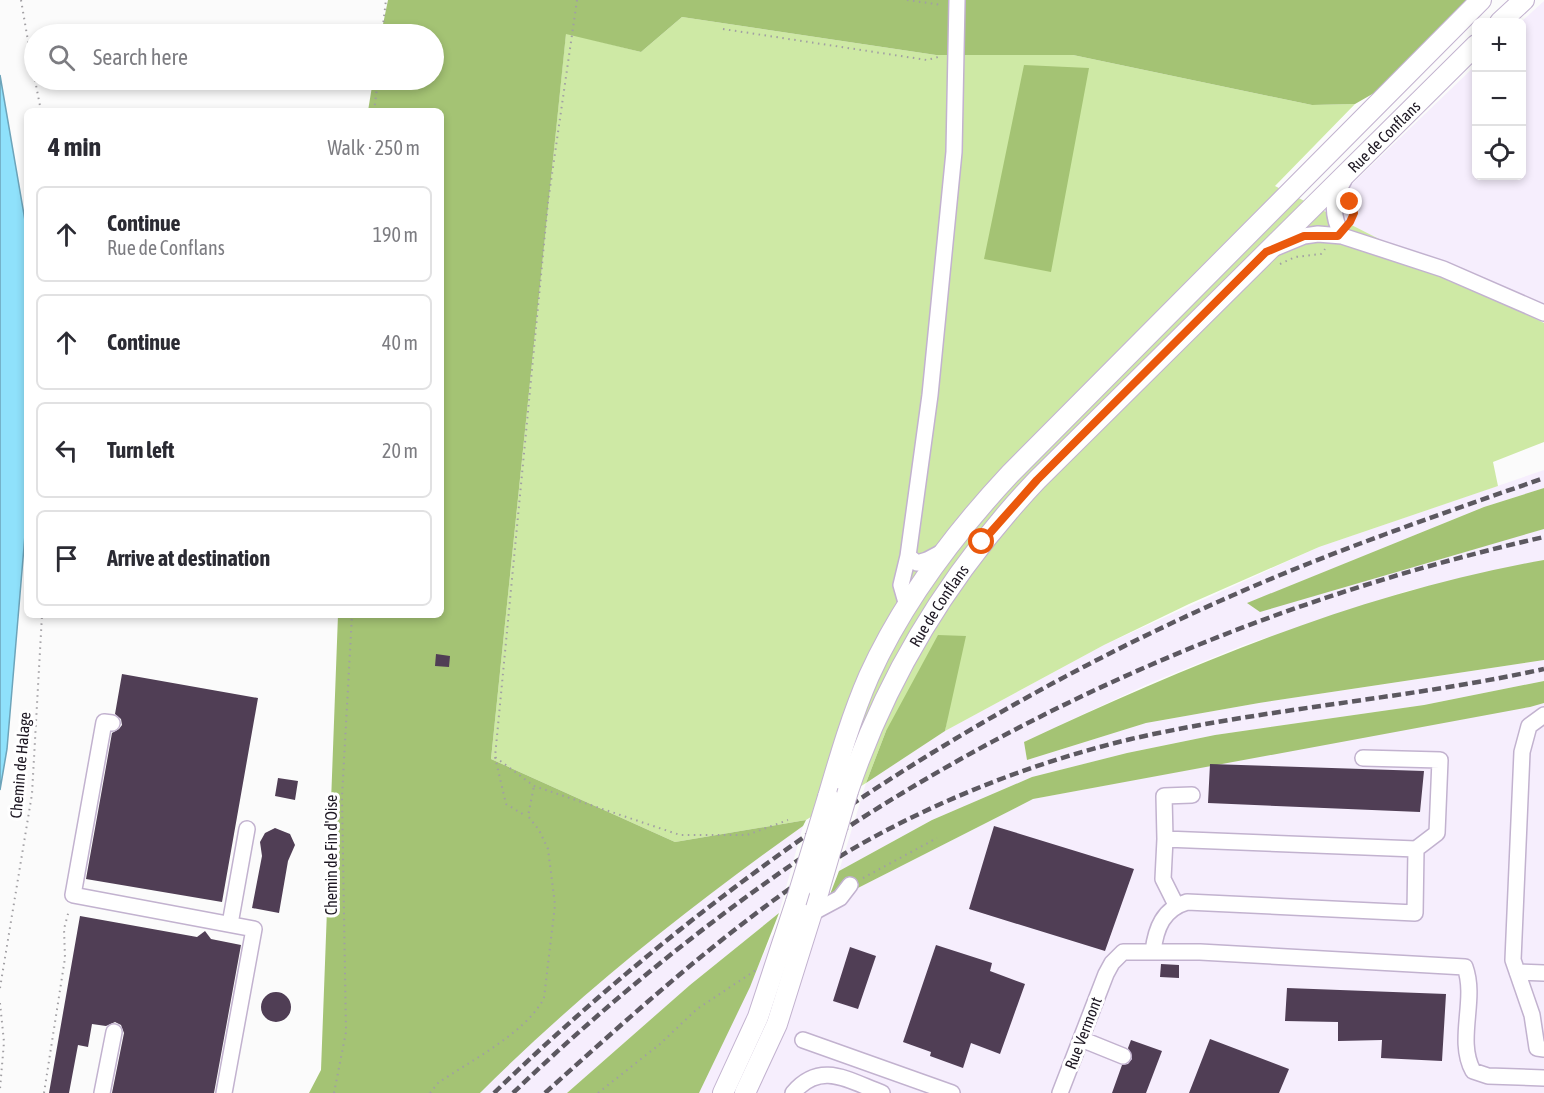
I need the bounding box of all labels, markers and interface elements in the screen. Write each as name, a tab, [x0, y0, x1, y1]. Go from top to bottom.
map controls	[1472, 18, 1526, 180]
button: +	[1472, 18, 1526, 72]
search box	[24, 24, 444, 90]
icon: search	[45, 41, 78, 74]
text: Search here	[93, 44, 188, 70]
button: −	[1472, 72, 1526, 126]
street label: Rue de Conflans	[1344, 97, 1424, 176]
button: locate	[1472, 126, 1526, 180]
text: 4 min	[48, 132, 101, 162]
text: Walk · 250 m	[328, 136, 420, 159]
route end	[1336, 188, 1362, 214]
text: Continue	[107, 210, 181, 236]
icon: ahead	[50, 218, 83, 251]
text: 190 m	[373, 223, 418, 246]
text: Rue de Conflans	[107, 236, 225, 259]
icon: ahead	[50, 326, 83, 359]
text: Continue	[107, 329, 181, 355]
text: 40 m	[382, 331, 418, 354]
icon: left	[50, 434, 83, 467]
text: Turn left	[107, 437, 174, 463]
text: 20 m	[382, 439, 418, 462]
route start	[968, 528, 994, 554]
icon: arrive	[50, 542, 83, 575]
text: Arrive at destination	[107, 545, 270, 571]
street label: Rue de Conflans	[905, 561, 972, 650]
street label: Chemin de Halage	[6, 711, 35, 819]
street label: Chemin de Fin d'Oise	[322, 795, 340, 915]
street label: Rue Vermont	[1061, 994, 1105, 1072]

